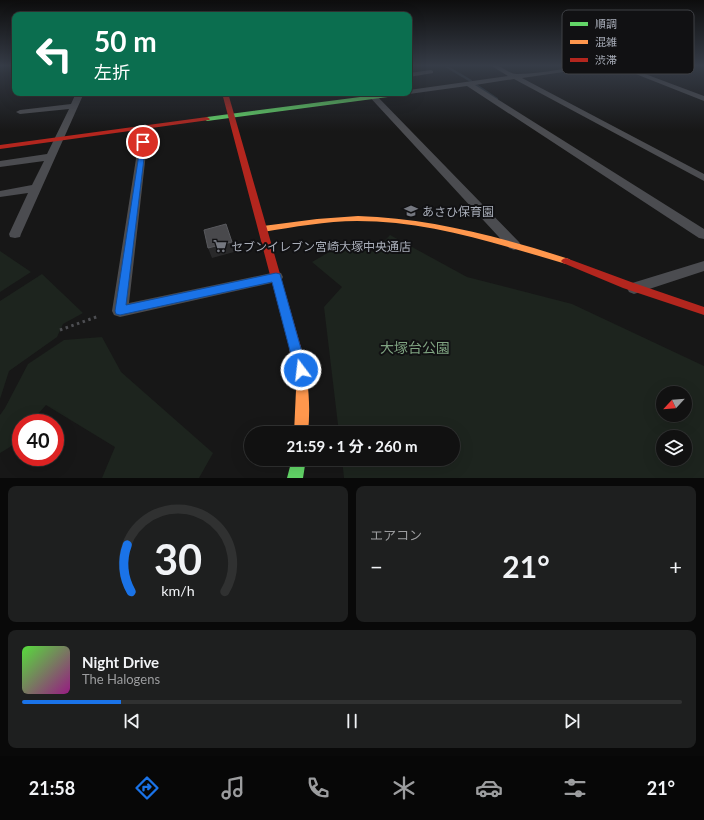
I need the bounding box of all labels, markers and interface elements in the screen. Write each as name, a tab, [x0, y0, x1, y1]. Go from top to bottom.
legend	[562, 10, 694, 74]
text: 順調	[595, 17, 617, 30]
text: 50 m	[94, 24, 157, 58]
icon: left	[28, 28, 80, 80]
text: 混雑	[595, 35, 617, 48]
text: 渋滞	[595, 53, 617, 66]
text: 左折	[94, 61, 130, 83]
pin	[126, 125, 160, 159]
icon: arrive	[132, 131, 154, 153]
school or university icon: あさひ保育園	[403, 203, 419, 219]
place label: あさひ保育園	[422, 204, 494, 219]
supermarket icon: セブンイレブン宮崎大塚中央通店	[212, 238, 228, 254]
place label: セブンイレブン宮崎大塚中央通店	[231, 239, 411, 254]
park label: 大塚台公園	[380, 339, 450, 356]
position arrow	[280, 349, 322, 391]
north arrow	[656, 386, 692, 422]
map controls	[656, 386, 692, 466]
speed limit sign: 40	[12, 414, 64, 466]
button: layers	[656, 430, 692, 466]
text: 21:59 · 1 分 · 260 m	[286, 437, 418, 455]
text: エアコン	[370, 527, 422, 543]
text: 30	[154, 534, 202, 584]
text: 21°	[502, 548, 550, 584]
text: −	[370, 553, 383, 580]
text: +	[669, 553, 682, 580]
text: km/h	[161, 582, 195, 599]
text: Night Drive	[82, 653, 159, 671]
text: The Halogens	[82, 671, 160, 687]
icon: previous	[121, 710, 143, 732]
icon: pause	[341, 710, 363, 732]
icon: next	[561, 710, 583, 732]
icon: directions	[133, 774, 161, 802]
icon: music	[219, 774, 247, 802]
icon: phone	[304, 774, 332, 802]
icon: climate	[390, 774, 418, 802]
icon: car	[475, 774, 503, 802]
icon: filters	[561, 774, 589, 802]
text: 21:58	[29, 777, 75, 799]
text: 21°	[647, 777, 675, 799]

